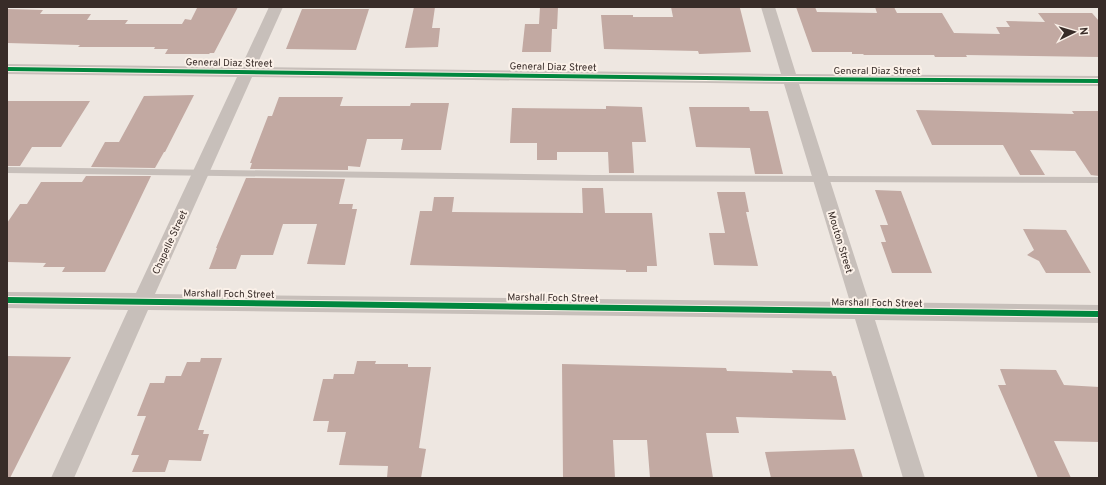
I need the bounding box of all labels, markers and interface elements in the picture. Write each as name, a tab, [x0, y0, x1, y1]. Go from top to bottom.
north arrow	[1054, 12, 1094, 52]
text: N	[1076, 27, 1090, 36]
street label: General Diaz Street	[185, 56, 273, 71]
street label: General Diaz Street	[509, 60, 597, 75]
street label: General Diaz Street	[833, 65, 921, 78]
street label: Chapelle Street	[150, 208, 191, 277]
street label: Mouton Street	[824, 210, 855, 275]
street label: Marshall Foch Street	[183, 287, 275, 302]
street label: Marshall Foch Street	[507, 291, 599, 306]
street label: Marshall Foch Street	[831, 296, 923, 311]

